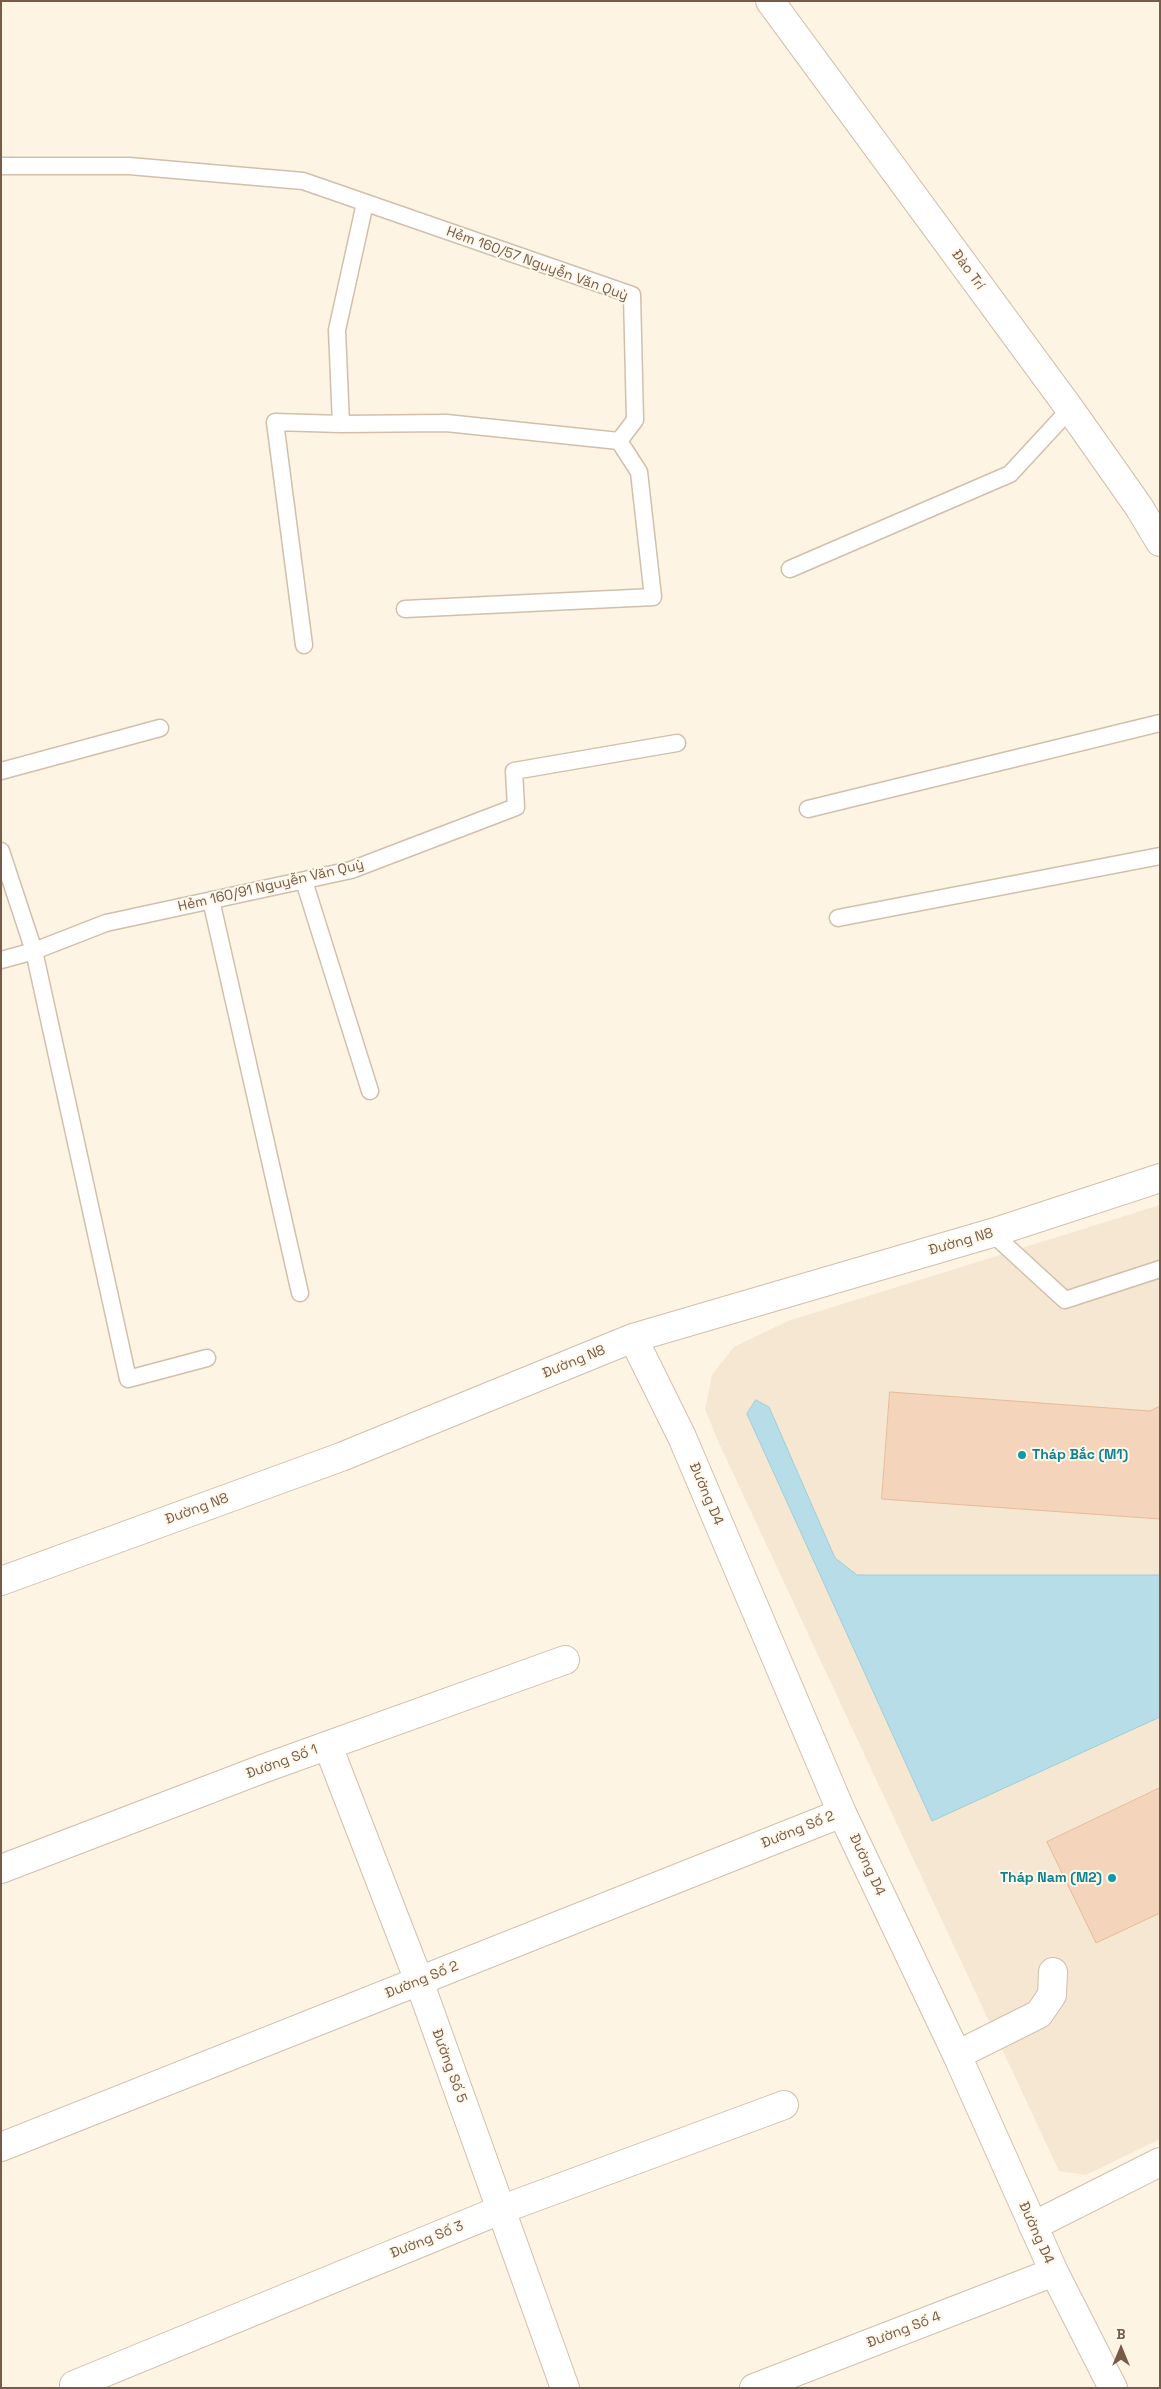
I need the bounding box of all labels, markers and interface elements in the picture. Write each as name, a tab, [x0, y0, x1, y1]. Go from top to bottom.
street label: Hẻm 160/57 Nguyễn Văn Quỳ	[444, 223, 630, 305]
street label: Đào Trí	[948, 247, 988, 293]
street label: Hẻm 160/91 Nguyễn Văn Quỳ	[176, 856, 366, 916]
street label: Đường N8	[927, 1225, 995, 1259]
street label: Đường N8	[540, 1342, 608, 1382]
place label: Tháp Bắc (M1)	[1032, 1447, 1128, 1463]
marker: Tháp Bắc (M1)	[1016, 1449, 1028, 1461]
street label: Đường D4	[685, 1460, 727, 1528]
street label: Đường N8	[163, 1490, 231, 1528]
street label: Đường Số 1	[244, 1741, 320, 1783]
street label: Đường Số 2	[759, 1808, 837, 1852]
street label: Đường D4	[845, 1831, 889, 1899]
place label: Tháp Nam (M2)	[1000, 1870, 1102, 1886]
marker: Tháp Nam (M2)	[1106, 1872, 1118, 1884]
street label: Đường Số 2	[383, 1958, 461, 2002]
street label: Đường Số 5	[428, 2027, 470, 2105]
street label: Đường D4	[1015, 2199, 1057, 2267]
street label: Đường Số 3	[388, 2218, 466, 2262]
street label: Đường Số 4	[865, 2308, 943, 2352]
north arrow	[1096, 2324, 1146, 2374]
text: B	[1116, 2325, 1126, 2343]

